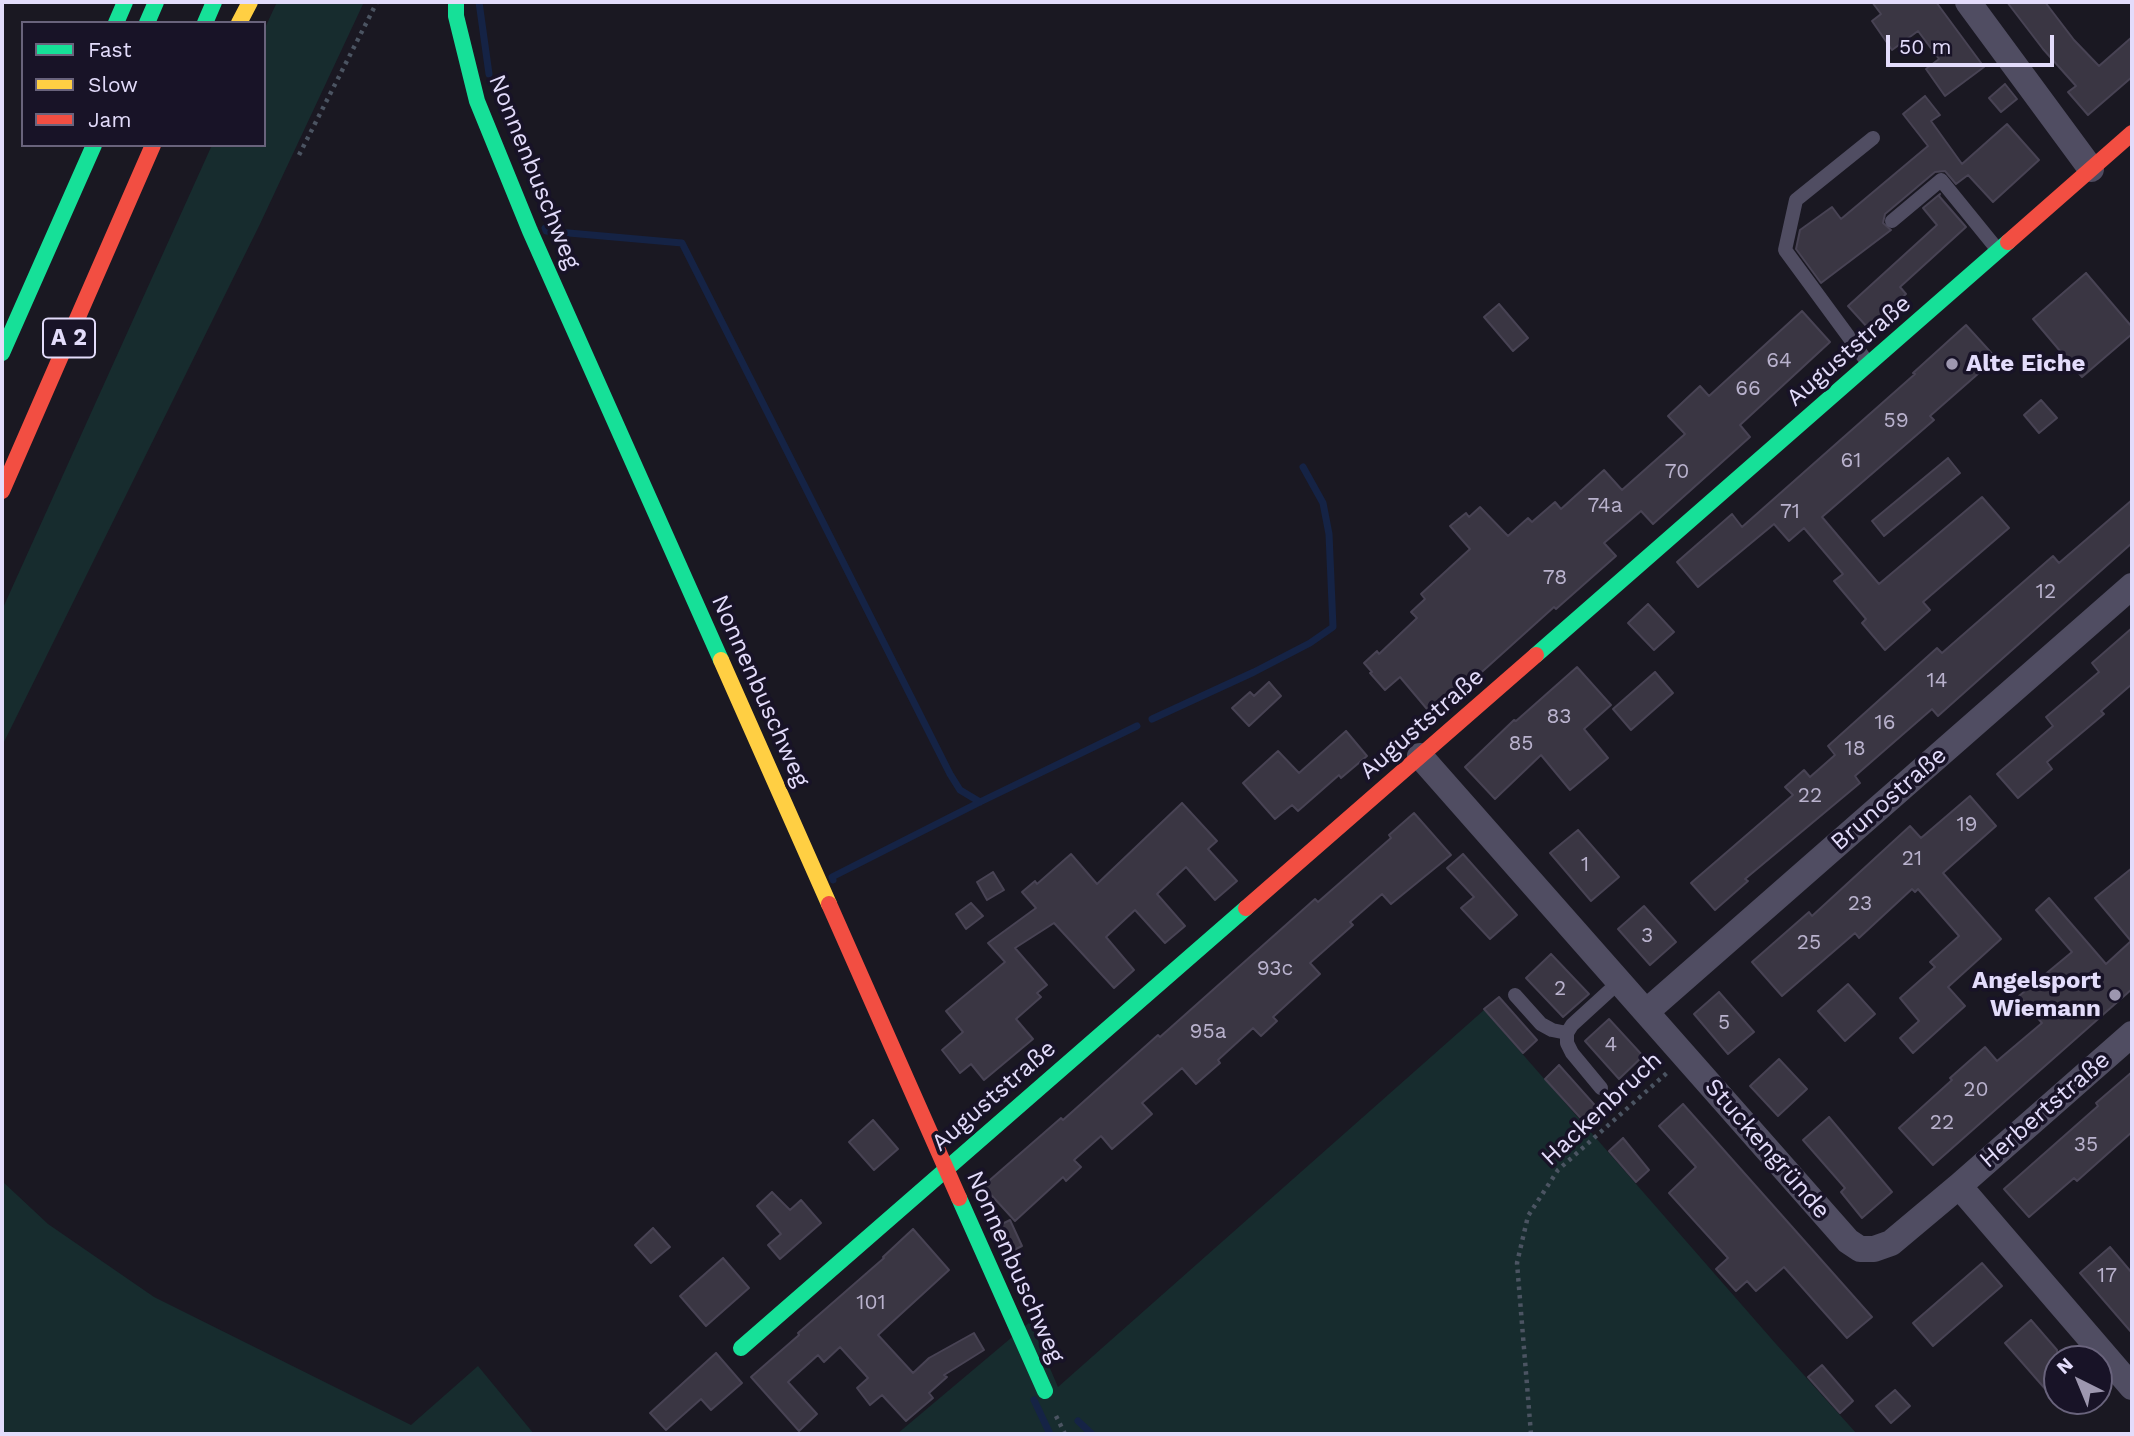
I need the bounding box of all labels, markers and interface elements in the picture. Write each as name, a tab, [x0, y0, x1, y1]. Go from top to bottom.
legend	[21, 21, 266, 147]
scale bar	[1889, 21, 2057, 65]
text: 50 m	[1899, 34, 1951, 59]
text: Fast	[88, 37, 132, 62]
street label: Nonnenbuschweg	[482, 71, 586, 273]
text: Slow	[88, 72, 138, 97]
text: Jam	[88, 107, 131, 132]
street label: Auguststraße	[1781, 289, 1917, 413]
road number: A 2	[43, 318, 95, 358]
house number: 64	[1766, 348, 1792, 374]
place label: Alte Eiche	[1966, 350, 2085, 378]
marker: Alte Eiche	[1944, 356, 1960, 372]
house number: 66	[1735, 376, 1761, 402]
house number: 59	[1883, 408, 1909, 434]
house number: 61	[1841, 448, 1861, 474]
house number: 70	[1665, 459, 1689, 485]
house number: 74a	[1587, 493, 1623, 519]
house number: 71	[1780, 499, 1800, 525]
house number: 78	[1543, 565, 1567, 591]
house number: 12	[2036, 579, 2056, 605]
street label: Nonnenbuschweg	[705, 591, 815, 791]
street label: Auguststraße	[1354, 662, 1490, 786]
house number: 14	[1926, 668, 1948, 694]
house number: 83	[1547, 704, 1571, 730]
house number: 16	[1875, 710, 1895, 736]
house number: 85	[1508, 731, 1534, 757]
house number: 18	[1844, 736, 1866, 762]
street label: Brunostraße	[1825, 741, 1953, 857]
house number: 22	[1798, 783, 1822, 809]
house number: 19	[1956, 812, 1978, 838]
house number: 21	[1902, 846, 1922, 872]
house number: 1	[1581, 852, 1589, 878]
house number: 23	[1848, 891, 1872, 917]
house number: 3	[1641, 923, 1653, 949]
house number: 25	[1797, 930, 1821, 956]
house number: 93c	[1257, 956, 1293, 982]
place label: Angelsport Wiemann	[1972, 967, 2101, 1023]
house number: 2	[1554, 976, 1566, 1002]
marker: Angelsport Wiemann	[2107, 987, 2123, 1003]
house number: 5	[1718, 1010, 1730, 1036]
house number: 95a	[1189, 1019, 1227, 1045]
house number: 4	[1605, 1032, 1617, 1058]
street label: Auguststraße	[926, 1034, 1062, 1158]
street label: Hackenbruch	[1536, 1046, 1668, 1172]
street label: Herbertstraße	[1974, 1046, 2116, 1174]
street label: Stuckengründe	[1698, 1073, 1836, 1225]
house number: 20	[1963, 1077, 1989, 1103]
house number: 22	[1930, 1110, 1954, 1136]
house number: 35	[2074, 1132, 2098, 1158]
street label: Nonnenbuschweg	[960, 1167, 1070, 1367]
house number: 17	[2097, 1263, 2117, 1289]
house number: 101	[856, 1290, 886, 1316]
north arrow	[2043, 1345, 2113, 1415]
text: N	[2052, 1353, 2078, 1379]

